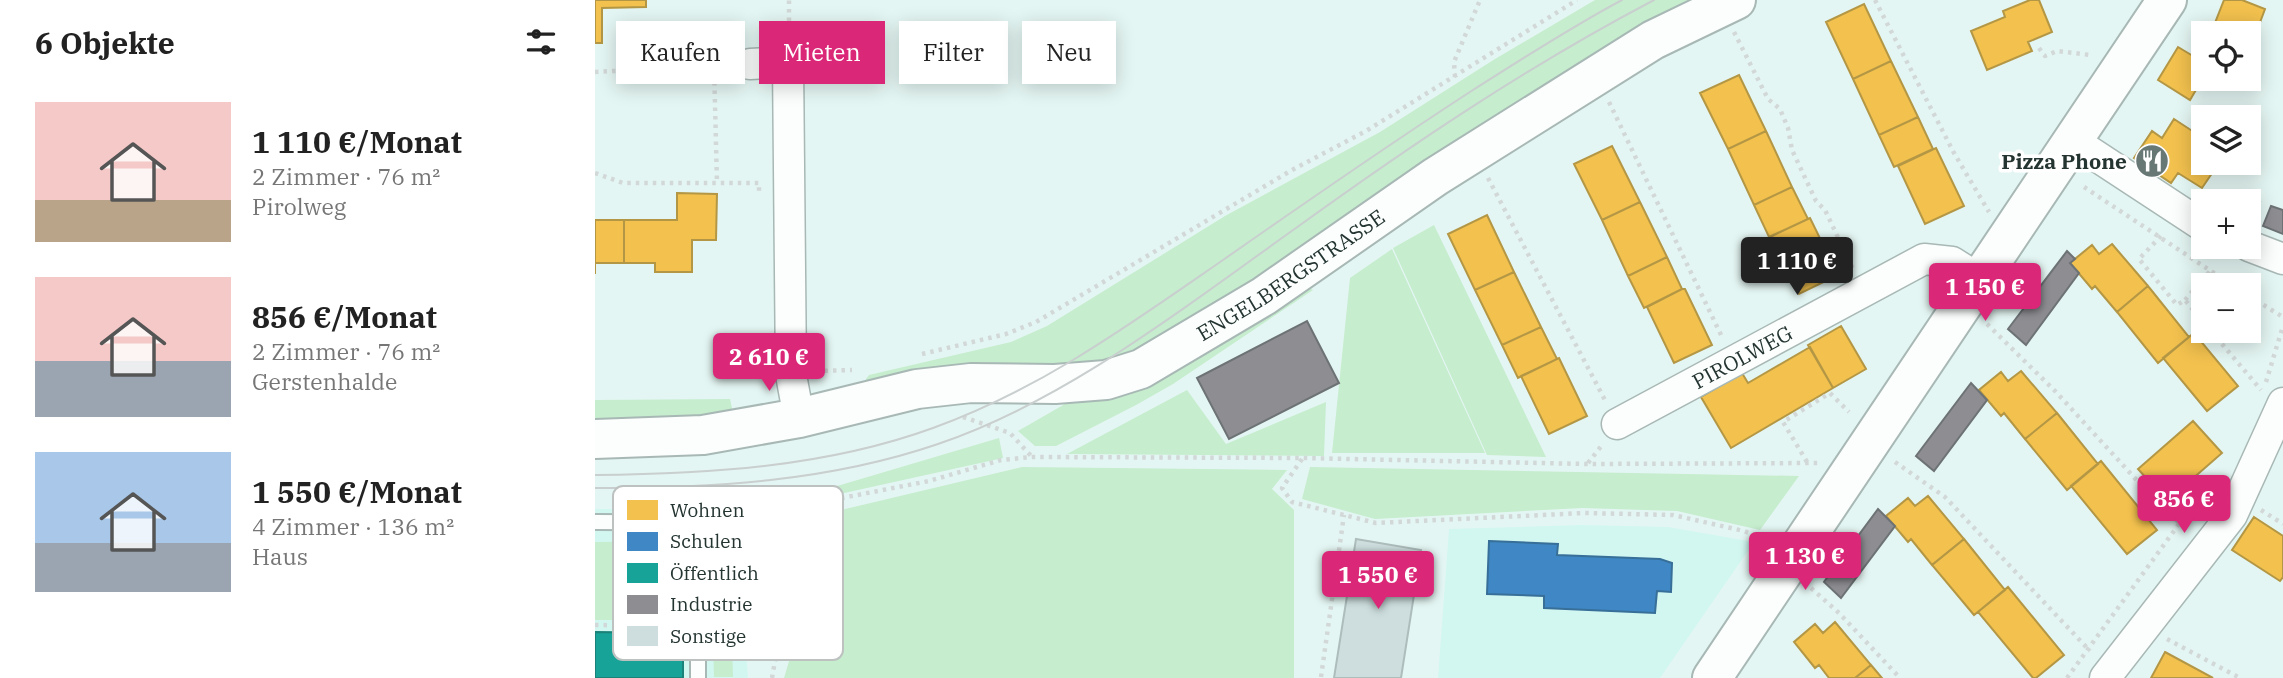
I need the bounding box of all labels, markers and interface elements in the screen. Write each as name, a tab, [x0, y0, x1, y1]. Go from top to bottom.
chip: Kaufen	[616, 21, 745, 84]
chip: Mieten	[759, 21, 885, 84]
chip: Filter	[899, 21, 1008, 84]
chip: Neu	[1022, 21, 1116, 84]
map controls	[2191, 21, 2261, 343]
button: locate	[2191, 21, 2261, 91]
text: 6 Objekte	[35, 23, 175, 62]
icon: filters	[522, 23, 560, 61]
button: layers	[2191, 105, 2261, 175]
text: 1 110 €/Monat	[252, 122, 462, 161]
icon: home	[91, 130, 175, 214]
restaurant icon: Pizza Phone	[2133, 142, 2171, 180]
place label: Pizza Phone	[2001, 147, 2127, 175]
text: 2 Zimmer · 76 m²	[252, 161, 440, 191]
button: +	[2191, 189, 2261, 259]
text: Pirolweg	[252, 191, 346, 221]
street label: ENGELBERGSTRASSE	[1191, 202, 1390, 347]
pin: 1 110 €	[1732, 238, 1862, 297]
text: 1 110 €	[1757, 245, 1837, 275]
pin: 1 150 €	[1920, 264, 2050, 323]
text: 1 150 €	[1945, 271, 2025, 301]
button: −	[2191, 273, 2261, 343]
text: 856 €/Monat	[252, 297, 437, 336]
icon: home	[91, 305, 175, 389]
street label: PIROLWEG	[1687, 318, 1797, 395]
pin: 2 610 €	[704, 334, 834, 393]
text: 2 Zimmer · 76 m²	[252, 336, 440, 366]
text: 2 610 €	[729, 341, 809, 371]
text: Gerstenhalde	[252, 366, 397, 396]
text: 1 550 €/Monat	[252, 472, 462, 511]
pin: 856 €	[2135, 476, 2233, 535]
icon: home	[91, 480, 175, 564]
text: 856 €	[2153, 483, 2215, 513]
legend	[613, 486, 843, 660]
text: Wohnen	[670, 498, 745, 522]
text: 4 Zimmer · 136 m²	[252, 511, 454, 541]
text: Schulen	[670, 529, 743, 553]
pin: 1 130 €	[1740, 532, 1870, 592]
text: 1 130 €	[1765, 540, 1845, 570]
text: Haus	[252, 541, 308, 571]
pin: 1 550 €	[1313, 552, 1443, 611]
text: 1 550 €	[1338, 559, 1418, 589]
text: Öffentlich	[670, 561, 759, 585]
text: Industrie	[670, 592, 752, 616]
text: Sonstige	[670, 624, 746, 648]

